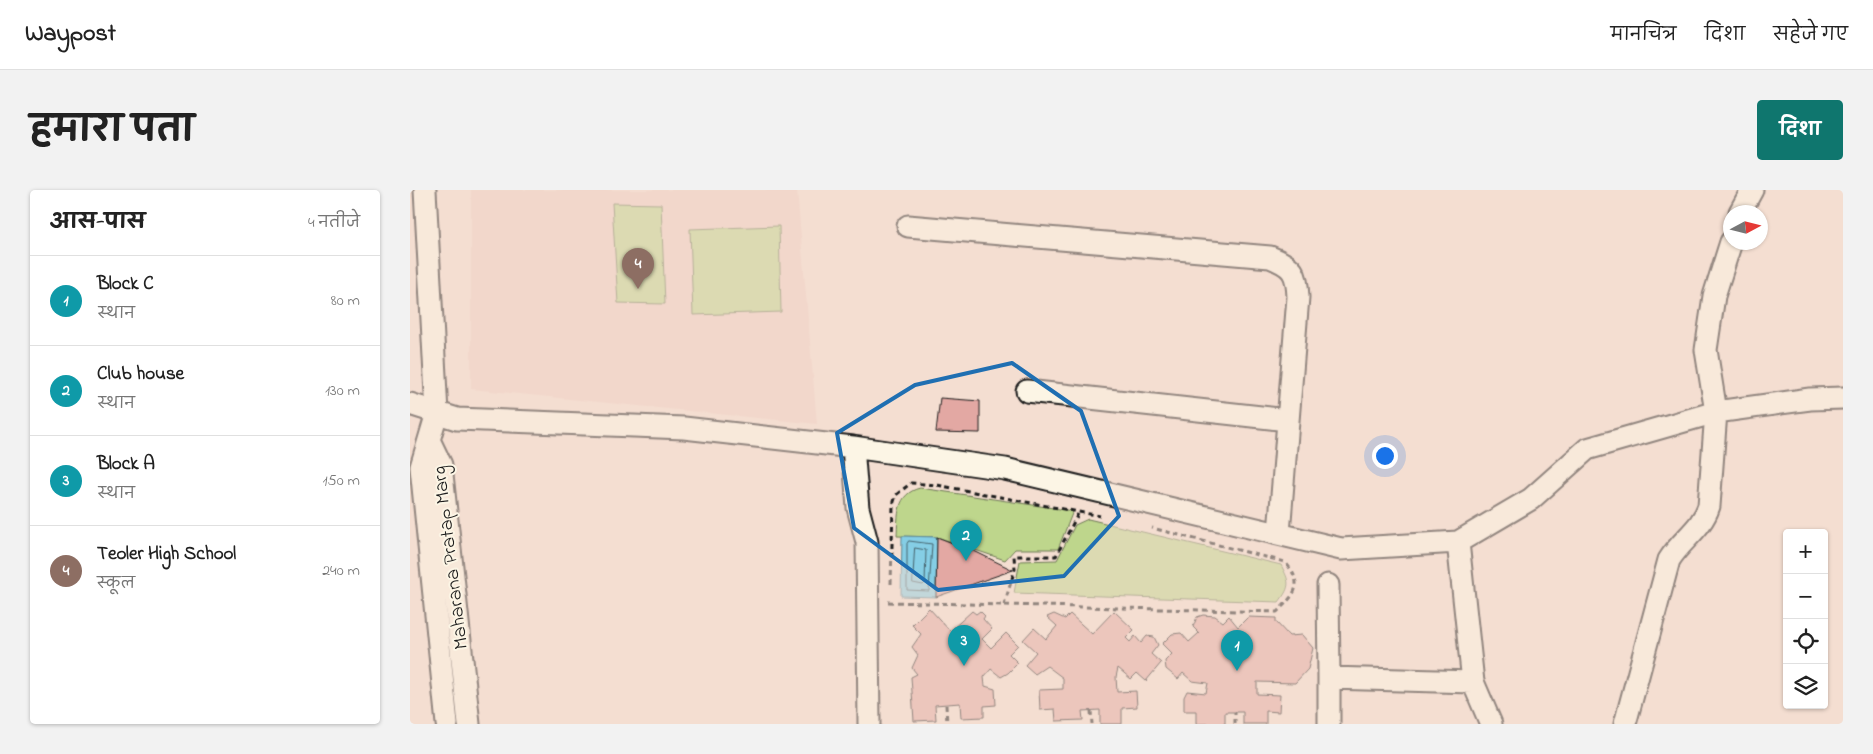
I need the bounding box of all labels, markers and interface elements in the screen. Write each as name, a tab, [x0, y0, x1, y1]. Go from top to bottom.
text: Waypost	[25, 17, 116, 52]
text: मानचित्र	[1610, 23, 1677, 49]
text: दिशा	[1705, 23, 1745, 49]
text: सहेजे गए	[1773, 23, 1848, 49]
button: दिशा	[1757, 100, 1843, 160]
text: हमारा पता	[30, 106, 194, 157]
north arrow	[1723, 205, 1768, 250]
text: आस-पास	[50, 208, 145, 238]
text: 4 नतीजे	[308, 211, 360, 235]
pin: 4	[622, 248, 654, 289]
text: Block C	[97, 271, 154, 298]
text: 1	[63, 289, 69, 313]
text: 80 m	[331, 289, 360, 313]
text: स्थान	[97, 302, 135, 326]
text: Club house	[97, 361, 184, 388]
text: 2	[62, 379, 70, 403]
text: 130 m	[325, 379, 360, 403]
text: स्थान	[97, 392, 135, 416]
your location	[1372, 443, 1398, 469]
text: Block A	[97, 451, 155, 478]
street label: Maharana Pratap Marg	[426, 464, 478, 651]
text: 3	[63, 469, 69, 493]
text: 150 m	[322, 469, 360, 493]
text: स्थान	[97, 482, 135, 506]
pin: 2	[950, 520, 982, 561]
map controls	[1783, 529, 1828, 709]
button: +	[1783, 529, 1828, 574]
text: Teoler High School	[97, 541, 236, 568]
text: 4	[63, 559, 69, 583]
text: 240 m	[322, 559, 360, 583]
text: स्कूल	[97, 572, 135, 596]
button: −	[1783, 574, 1828, 619]
button: locate	[1783, 619, 1828, 664]
pin: 3	[948, 625, 980, 666]
pin: 1	[1221, 630, 1253, 671]
button: layers	[1783, 664, 1828, 709]

